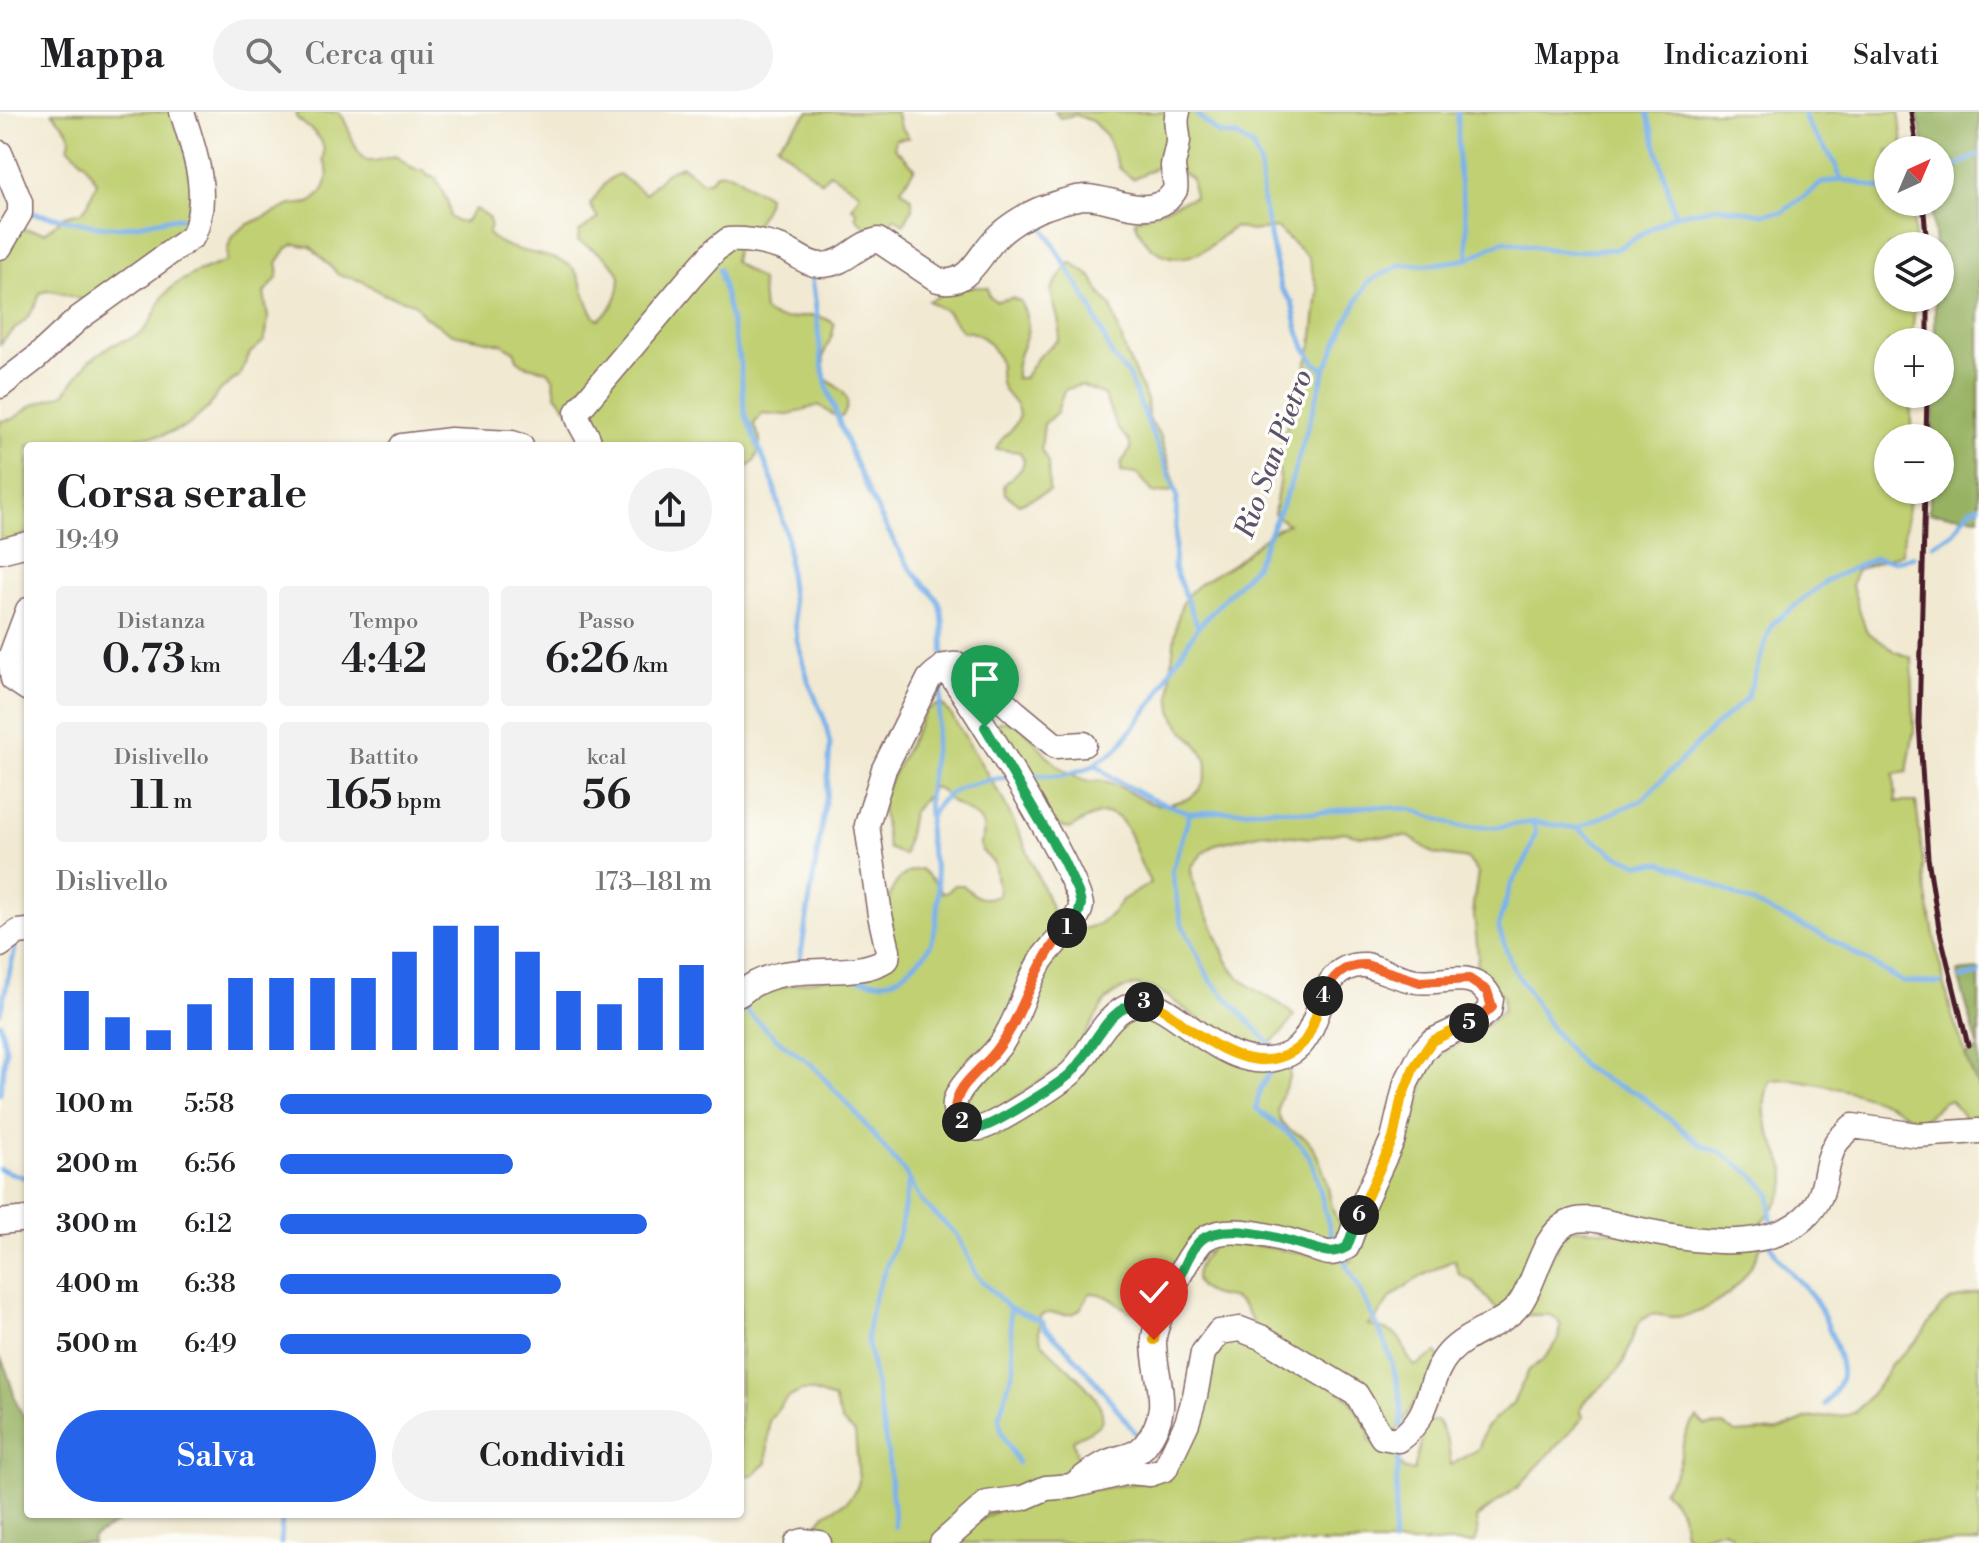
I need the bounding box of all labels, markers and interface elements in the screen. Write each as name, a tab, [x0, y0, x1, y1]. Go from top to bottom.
search box	[213, 19, 773, 91]
text: Mappa	[40, 32, 165, 79]
icon: search	[241, 33, 285, 77]
text: Cerca qui	[305, 36, 435, 74]
text: Mappa	[1535, 38, 1620, 73]
text: Indicazioni	[1664, 38, 1809, 73]
text: Salvati	[1853, 38, 1939, 73]
north arrow	[1874, 136, 1954, 216]
map controls	[1874, 136, 1954, 504]
button: layers	[1874, 232, 1954, 312]
button: +	[1874, 328, 1954, 408]
water label: Rio San Pietro	[1227, 365, 1321, 544]
button: −	[1874, 424, 1954, 504]
text: Corsa serale	[56, 466, 307, 521]
button: share	[628, 468, 712, 552]
text: 19:49	[56, 524, 119, 556]
text: Distanza	[117, 608, 205, 635]
text: Tempo	[350, 608, 418, 635]
text: Passo	[578, 608, 635, 635]
text: 0.73	[102, 635, 186, 685]
text: 4:42	[341, 635, 427, 685]
text: 6:26	[545, 635, 629, 685]
pin	[951, 645, 1019, 727]
text: km	[186, 652, 221, 679]
text: /km	[629, 652, 669, 679]
icon: arrive	[963, 657, 1007, 701]
text: Dislivello	[114, 744, 209, 771]
text: Battito	[349, 744, 419, 771]
text: kcal	[587, 744, 627, 771]
text: 11	[130, 771, 169, 821]
text: 165	[327, 771, 392, 821]
text: 56	[582, 771, 631, 821]
text: m	[169, 788, 192, 815]
text: bpm	[392, 788, 441, 815]
text: Dislivello	[56, 866, 168, 898]
text: 173–181 m	[595, 866, 712, 898]
pin: 1	[1047, 908, 1087, 948]
text: 1	[1062, 914, 1072, 941]
pin: 4	[1303, 976, 1343, 1016]
pin: 3	[1124, 982, 1164, 1022]
text: 4	[1316, 982, 1330, 1009]
text: 3	[1137, 988, 1151, 1015]
pin: 5	[1449, 1003, 1489, 1043]
text: 5	[1462, 1009, 1476, 1036]
text: 100 m	[56, 1088, 133, 1120]
text: 5:58	[184, 1088, 234, 1120]
pin: 2	[942, 1102, 982, 1142]
text: 2	[955, 1108, 969, 1135]
text: 200 m	[56, 1148, 138, 1180]
text: 6:56	[184, 1148, 236, 1180]
pin: 6	[1339, 1195, 1379, 1235]
text: 6	[1352, 1201, 1366, 1228]
text: 300 m	[56, 1208, 137, 1240]
text: 6:12	[184, 1208, 232, 1240]
pin	[1120, 1258, 1188, 1340]
text: 400 m	[56, 1268, 139, 1300]
text: 6:38	[184, 1268, 236, 1300]
icon: check	[1132, 1270, 1176, 1314]
text: 500 m	[56, 1328, 138, 1360]
text: 6:49	[184, 1328, 237, 1360]
button: Salva	[56, 1410, 376, 1502]
button: Condividi	[392, 1410, 712, 1502]

